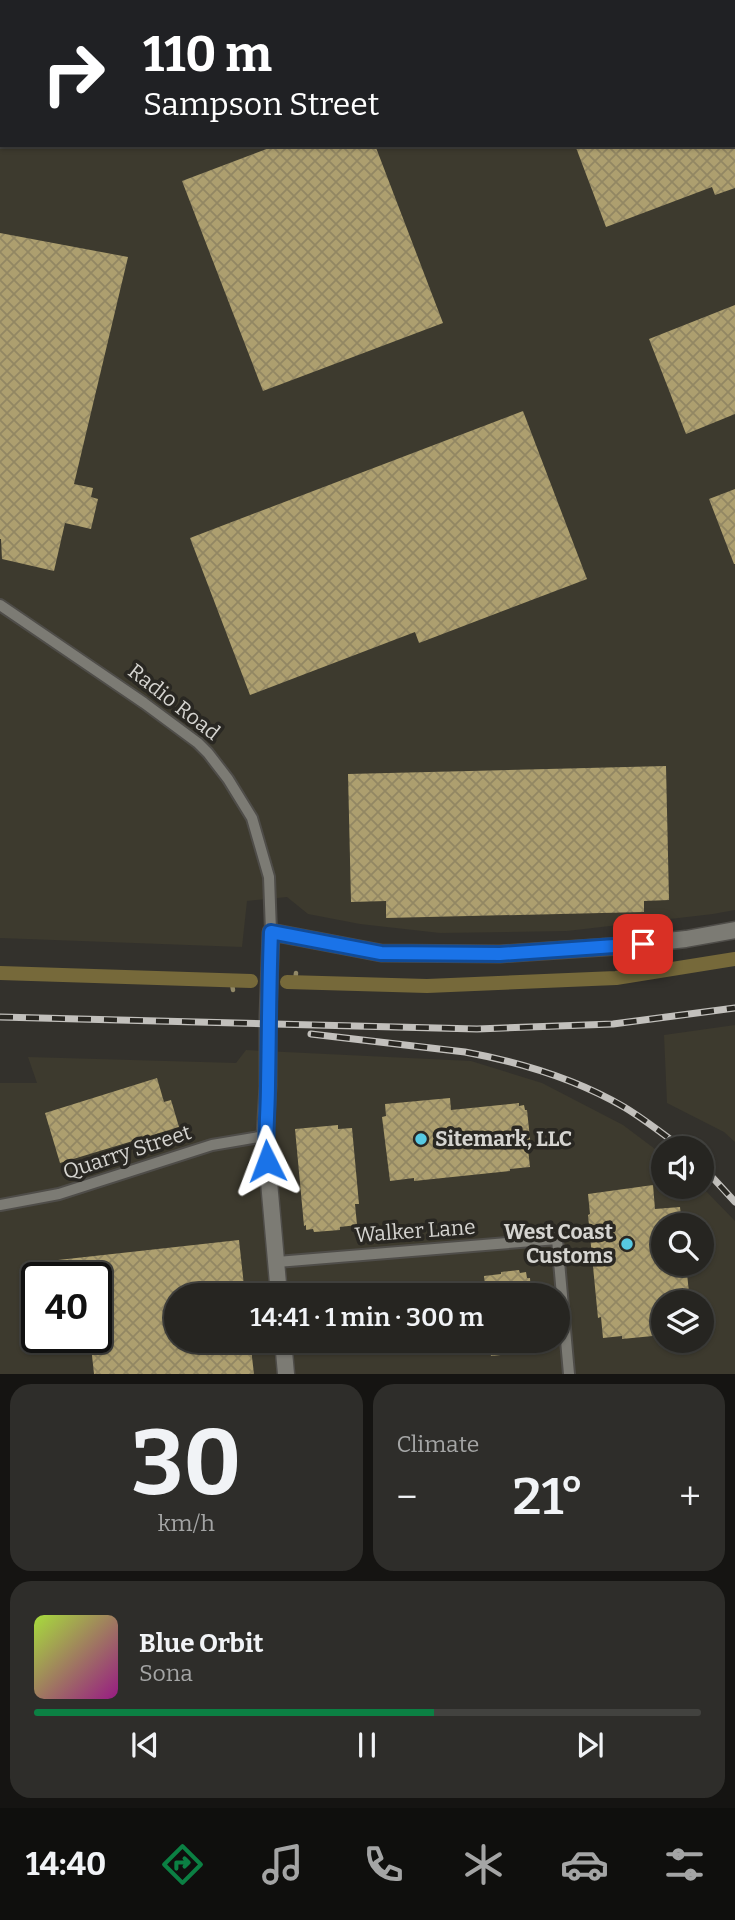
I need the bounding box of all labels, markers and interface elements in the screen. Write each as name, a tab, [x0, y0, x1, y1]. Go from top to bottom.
text: 110 m	[143, 25, 272, 84]
icon: right	[28, 28, 119, 119]
text: Sampson Street	[143, 85, 379, 123]
street label: Radio Road	[123, 658, 225, 746]
pin	[613, 914, 673, 974]
icon: arrive	[624, 925, 662, 963]
street label: Quarry Street	[60, 1119, 195, 1185]
position arrow	[230, 1124, 304, 1198]
place label: Sitemark, LLC	[435, 1126, 572, 1152]
marker: Sitemark, LLC	[413, 1131, 429, 1147]
map controls	[651, 1136, 714, 1353]
button: sound	[651, 1136, 714, 1199]
button: search	[651, 1213, 714, 1276]
street label: Walker Lane	[354, 1214, 476, 1248]
place label: West Coast Customs	[504, 1219, 614, 1269]
marker: West Coast Customs	[619, 1236, 635, 1252]
speed limit sign: 40	[21, 1262, 112, 1353]
button: layers	[651, 1290, 714, 1353]
text: 14:41 · 1 min · 300 m	[250, 1302, 484, 1333]
text: 30	[131, 1409, 241, 1518]
text: Climate	[397, 1430, 479, 1458]
text: 21°	[513, 1465, 584, 1528]
text: −	[397, 1474, 417, 1520]
text: +	[679, 1474, 701, 1520]
text: km/h	[158, 1509, 215, 1537]
text: Blue Orbit	[139, 1628, 263, 1659]
text: Sona	[139, 1659, 193, 1687]
icon: previous	[126, 1726, 164, 1764]
icon: pause	[348, 1726, 386, 1764]
icon: next	[571, 1726, 609, 1764]
icon: directions	[158, 1840, 207, 1889]
icon: music	[258, 1840, 307, 1889]
icon: phone	[359, 1840, 408, 1889]
icon: climate	[459, 1840, 508, 1889]
icon: car	[560, 1840, 609, 1889]
icon: filters	[660, 1840, 709, 1889]
text: 14:40	[26, 1845, 106, 1883]

